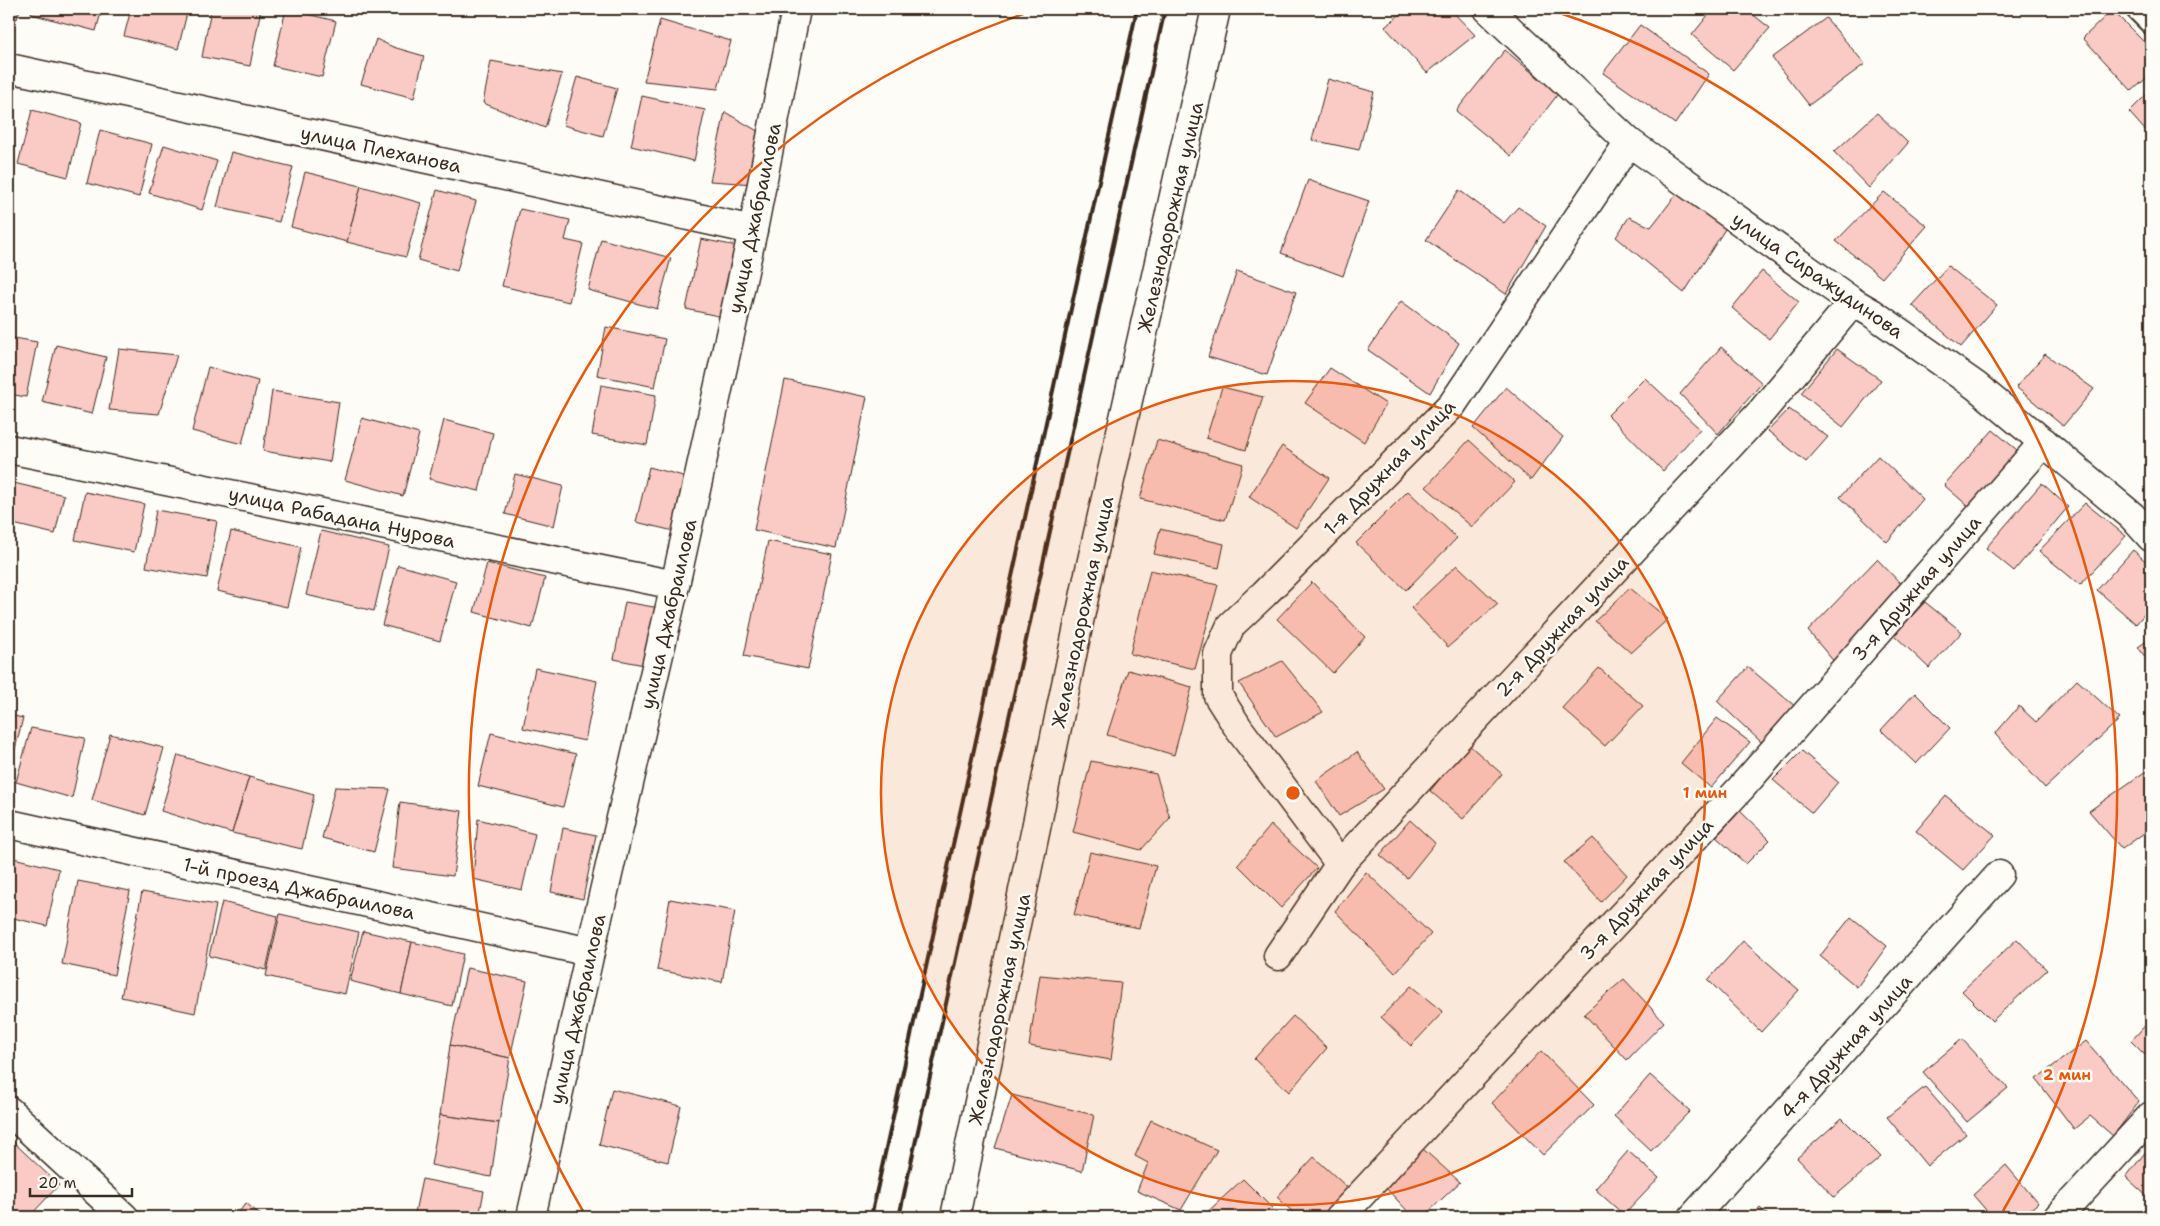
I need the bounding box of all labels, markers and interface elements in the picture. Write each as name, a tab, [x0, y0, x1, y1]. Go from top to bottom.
street label: Железнодорожная улица	[1132, 99, 1209, 335]
street label: улица Плеханова	[298, 120, 464, 179]
street label: улица Джабраилова	[722, 120, 787, 316]
street label: улица Сиражудинова	[1727, 207, 1909, 344]
street label: 1-я Дружная улица	[1318, 394, 1461, 541]
street label: улица Рабадана Нурова	[226, 481, 458, 554]
street label: Железнодорожная улица	[1046, 494, 1119, 730]
street label: 3-я Дружная улица	[1846, 510, 1987, 666]
street label: улица Джабраилова	[634, 516, 703, 712]
street label: 2-я Дружная улица	[1490, 550, 1634, 702]
text: 1 мин	[1683, 783, 1727, 803]
centre of rings	[1284, 784, 1302, 802]
street label: 3-я Дружная улица	[1574, 813, 1719, 966]
street label: 1-й проезд Джабраилова	[181, 852, 417, 925]
street label: Железнодорожная улица	[963, 891, 1036, 1127]
street label: улица Джабраилова	[543, 911, 612, 1107]
street label: 4-я Дружная улица	[1775, 969, 1918, 1124]
text: 2 мин	[2043, 1065, 2091, 1085]
scale bar	[30, 1166, 132, 1198]
text: 20 m	[38, 1173, 77, 1193]

